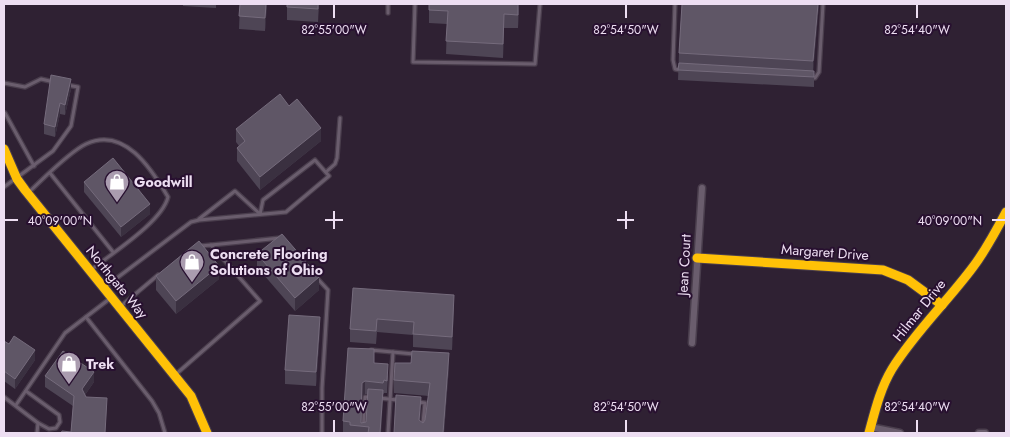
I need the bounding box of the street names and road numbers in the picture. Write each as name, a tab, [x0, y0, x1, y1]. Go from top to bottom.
street label: Jean Court	[672, 233, 696, 298]
street label: Margaret Drive	[780, 239, 870, 265]
street label: Northgate Way	[81, 241, 153, 323]
street label: Hilmar Drive	[888, 275, 950, 345]

